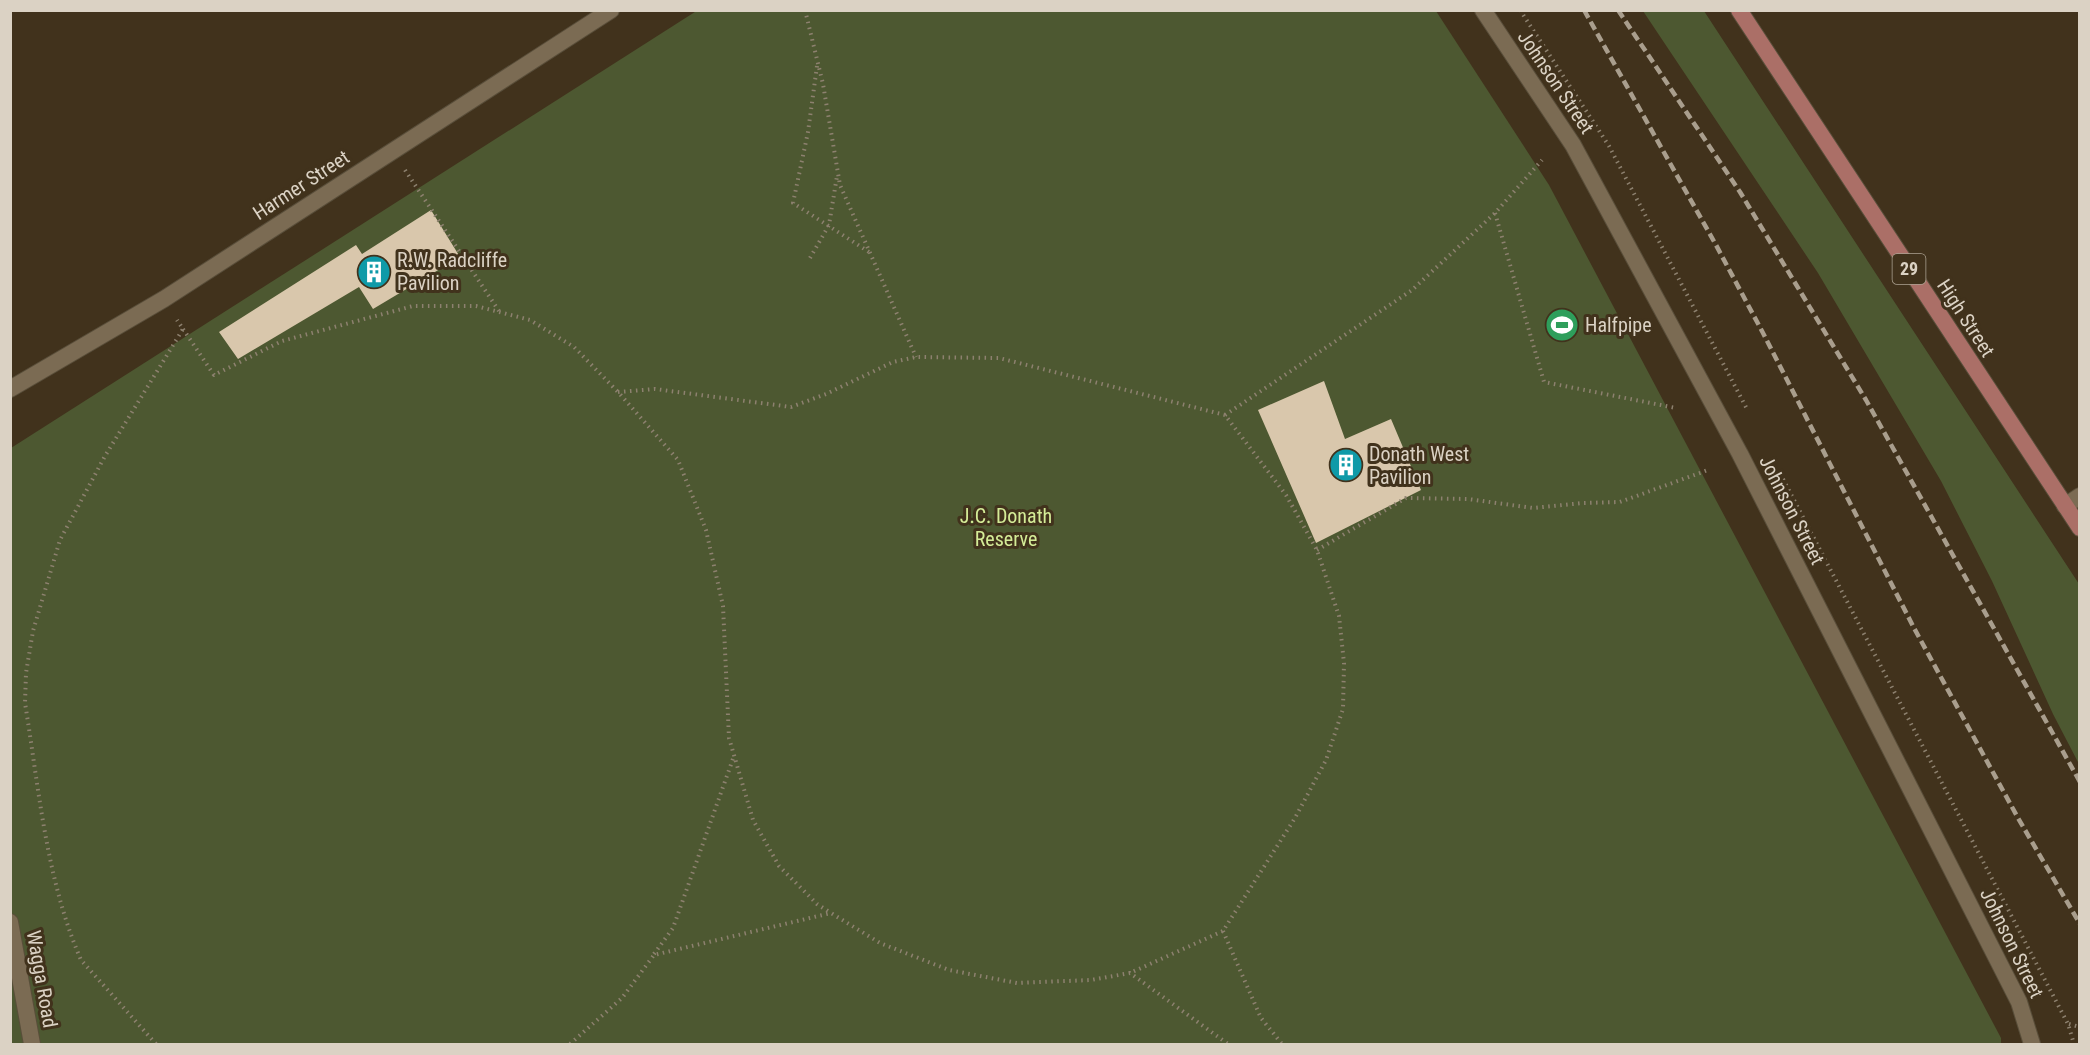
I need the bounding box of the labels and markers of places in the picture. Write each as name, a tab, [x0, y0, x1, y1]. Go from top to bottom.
place label: R.W. Radcliffe Pavilion	[397, 248, 507, 295]
building icon: R.W. Radcliffe Pavilion	[356, 254, 392, 290]
sports icon: Halfpipe	[1544, 307, 1580, 343]
place label: Halfpipe	[1585, 313, 1652, 337]
place label: Donath West Pavilion	[1369, 442, 1469, 489]
building icon: Donath West Pavilion	[1328, 447, 1364, 483]

